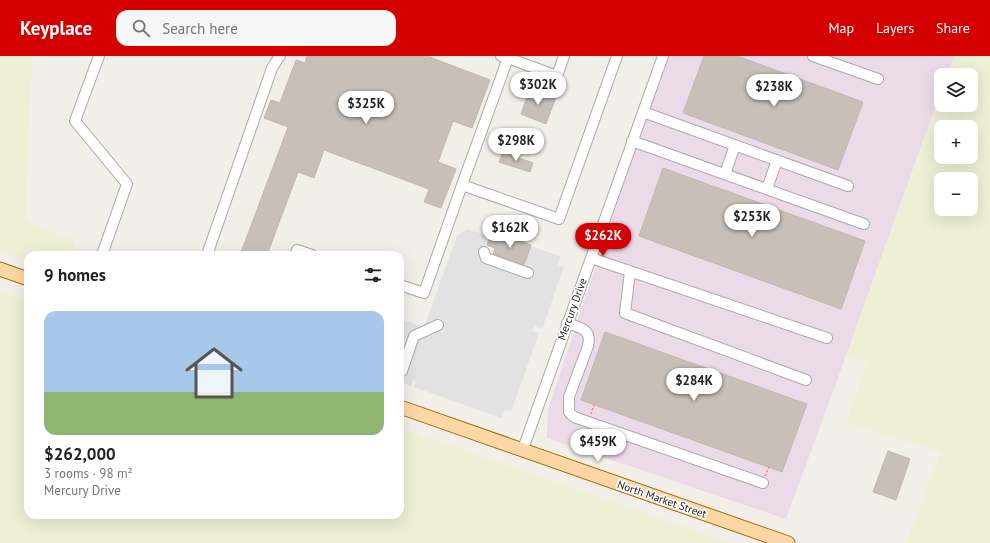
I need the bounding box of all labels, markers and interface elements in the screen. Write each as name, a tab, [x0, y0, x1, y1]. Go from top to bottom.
search box	[116, 10, 396, 46]
text: Keyplace	[20, 16, 92, 40]
icon: search	[130, 17, 152, 39]
text: Search here	[162, 19, 238, 38]
text: Map	[828, 19, 854, 37]
text: Layers	[876, 19, 914, 37]
text: Share	[936, 19, 970, 37]
map controls	[934, 68, 978, 216]
button: layers	[934, 68, 978, 112]
pin: $302K	[510, 72, 566, 106]
pin: $238K	[746, 74, 802, 108]
text: $302K	[519, 76, 557, 93]
text: $238K	[755, 78, 793, 95]
pin: $325K	[338, 91, 394, 125]
text: $325K	[347, 95, 385, 112]
button: +	[934, 120, 978, 164]
pin: $298K	[488, 128, 544, 162]
text: $298K	[497, 132, 535, 149]
button: −	[934, 172, 978, 216]
pin: $253K	[724, 204, 780, 238]
text: $253K	[733, 208, 771, 225]
pin: $162K	[482, 215, 538, 249]
text: $162K	[491, 219, 529, 236]
pin: $262K	[575, 223, 631, 257]
text: $262K	[584, 227, 622, 244]
text: 9 homes	[44, 264, 106, 286]
icon: filters	[362, 264, 384, 286]
street label: Mercury Drive	[554, 276, 590, 342]
icon: home	[178, 337, 250, 409]
pin: $284K	[666, 368, 722, 402]
text: $284K	[675, 372, 713, 389]
pin: $459K	[570, 429, 626, 463]
text: $459K	[579, 433, 617, 450]
text: $262,000	[44, 443, 116, 465]
text: 3 rooms · 98 m²	[44, 465, 133, 482]
street label: North Market Street	[616, 477, 709, 521]
text: Mercury Drive	[44, 482, 121, 499]

